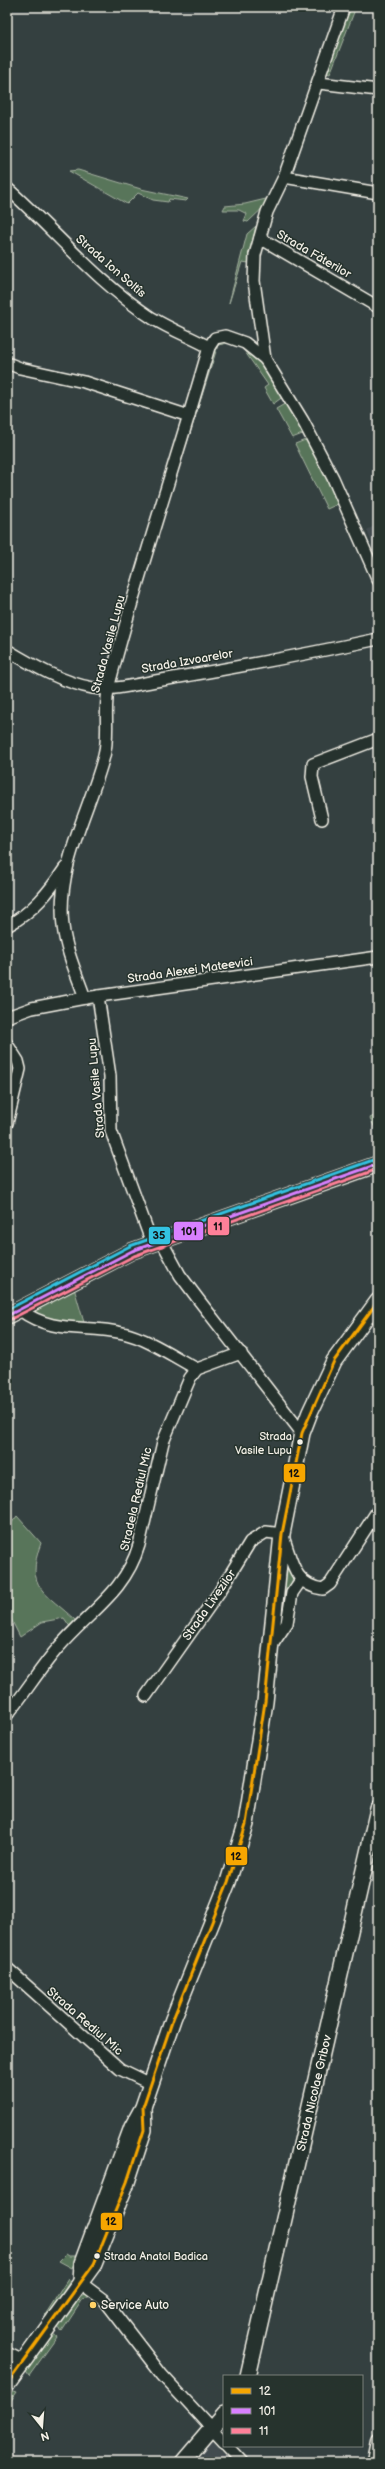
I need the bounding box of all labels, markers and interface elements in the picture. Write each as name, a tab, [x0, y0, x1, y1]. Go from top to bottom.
street label: Strada Făterilor	[274, 227, 354, 282]
street label: Strada Ion Soltîs	[72, 232, 149, 301]
street label: Strada Vasile Lupu	[88, 594, 129, 695]
street label: Strada Izvoarelor	[140, 646, 235, 677]
street label: Strada Alexei Mateevici	[126, 954, 254, 987]
street label: Strada Vasile Lupu	[85, 1037, 108, 1139]
line badge: 11	[207, 1216, 230, 1236]
text: 11	[213, 1220, 223, 1233]
line badge: 101	[173, 1221, 204, 1241]
text: 101	[181, 1225, 197, 1238]
line badge: 35	[148, 1226, 171, 1245]
text: 35	[153, 1229, 166, 1242]
place label: Strada Vasile Lupu	[235, 1430, 292, 1457]
marker: Strada Vasile Lupu	[295, 1437, 305, 1447]
street label: Stradela Rediul Mic	[117, 1446, 156, 1552]
line badge: 12	[283, 1463, 306, 1483]
text: 12	[288, 1467, 300, 1480]
street label: Strada Livezilor	[179, 1566, 240, 1644]
line badge: 12	[225, 1846, 248, 1866]
text: 12	[230, 1850, 242, 1863]
street label: Strada Rediul Mic	[43, 1984, 126, 2059]
street label: Strada Nicolae Gribov	[294, 2033, 335, 2153]
line badge: 12	[100, 2212, 123, 2231]
text: 12	[105, 2215, 117, 2228]
place label: Strada Anatol Badica	[104, 2250, 208, 2263]
marker: Strada Anatol Badica	[92, 2251, 102, 2261]
place label: Service Auto	[101, 2298, 169, 2313]
marker: Service Auto	[88, 2300, 98, 2310]
legend	[223, 2375, 363, 2447]
text: 12	[259, 2384, 271, 2399]
text: 101	[259, 2404, 275, 2419]
north arrow	[22, 2407, 62, 2447]
text: 11	[259, 2424, 268, 2439]
text: N	[39, 2429, 51, 2444]

